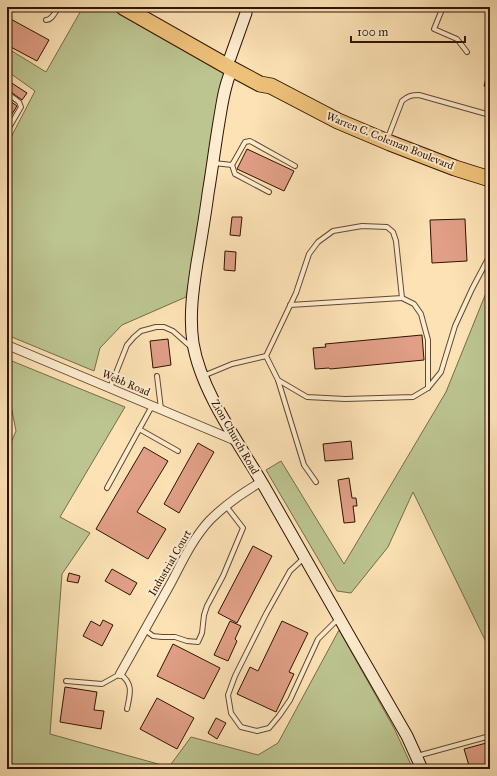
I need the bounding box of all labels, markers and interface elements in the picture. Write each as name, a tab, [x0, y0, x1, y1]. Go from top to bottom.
scale bar	[351, 18, 465, 44]
text: 100 m	[357, 25, 388, 39]
street label: Warren C. Coleman Boulevard	[324, 109, 456, 173]
street label: Webb Road	[100, 367, 152, 399]
street label: Zion Church Road	[208, 397, 262, 477]
street label: Industrial Court	[146, 528, 194, 598]

